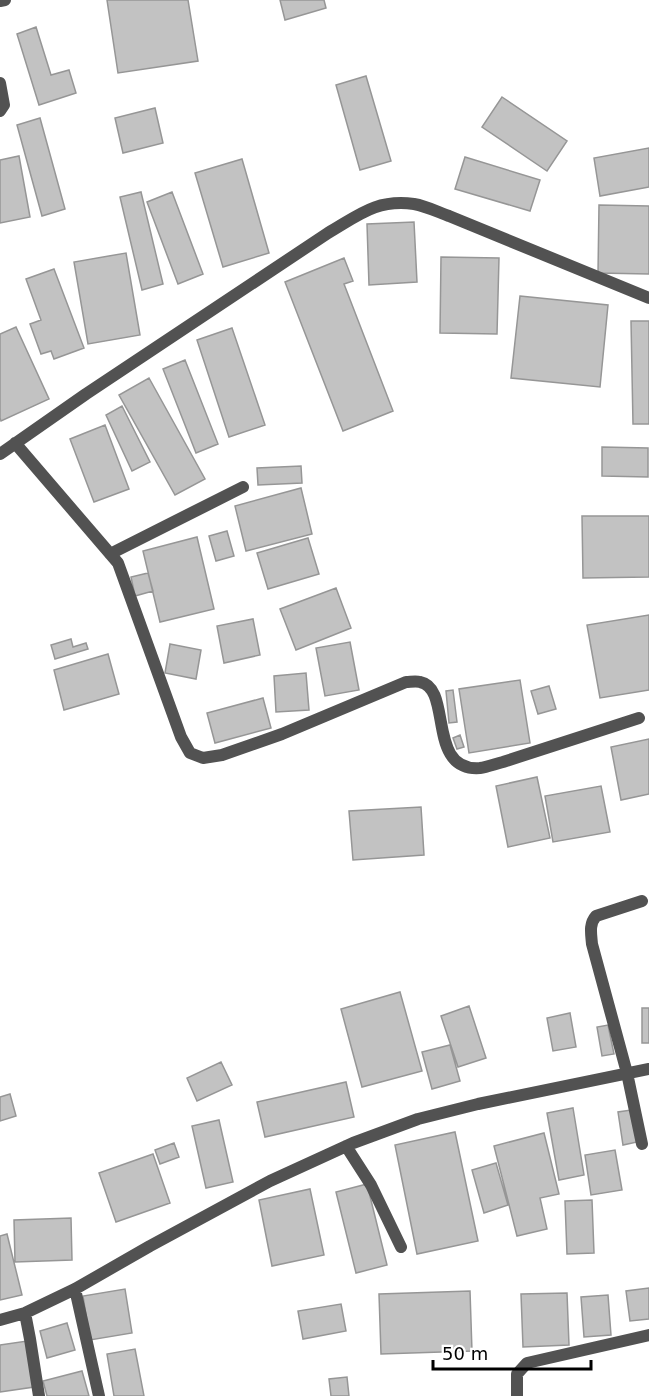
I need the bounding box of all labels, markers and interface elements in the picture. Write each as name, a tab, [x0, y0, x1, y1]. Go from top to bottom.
scale bar	[433, 1333, 590, 1371]
text: 50 m	[442, 1343, 488, 1364]

